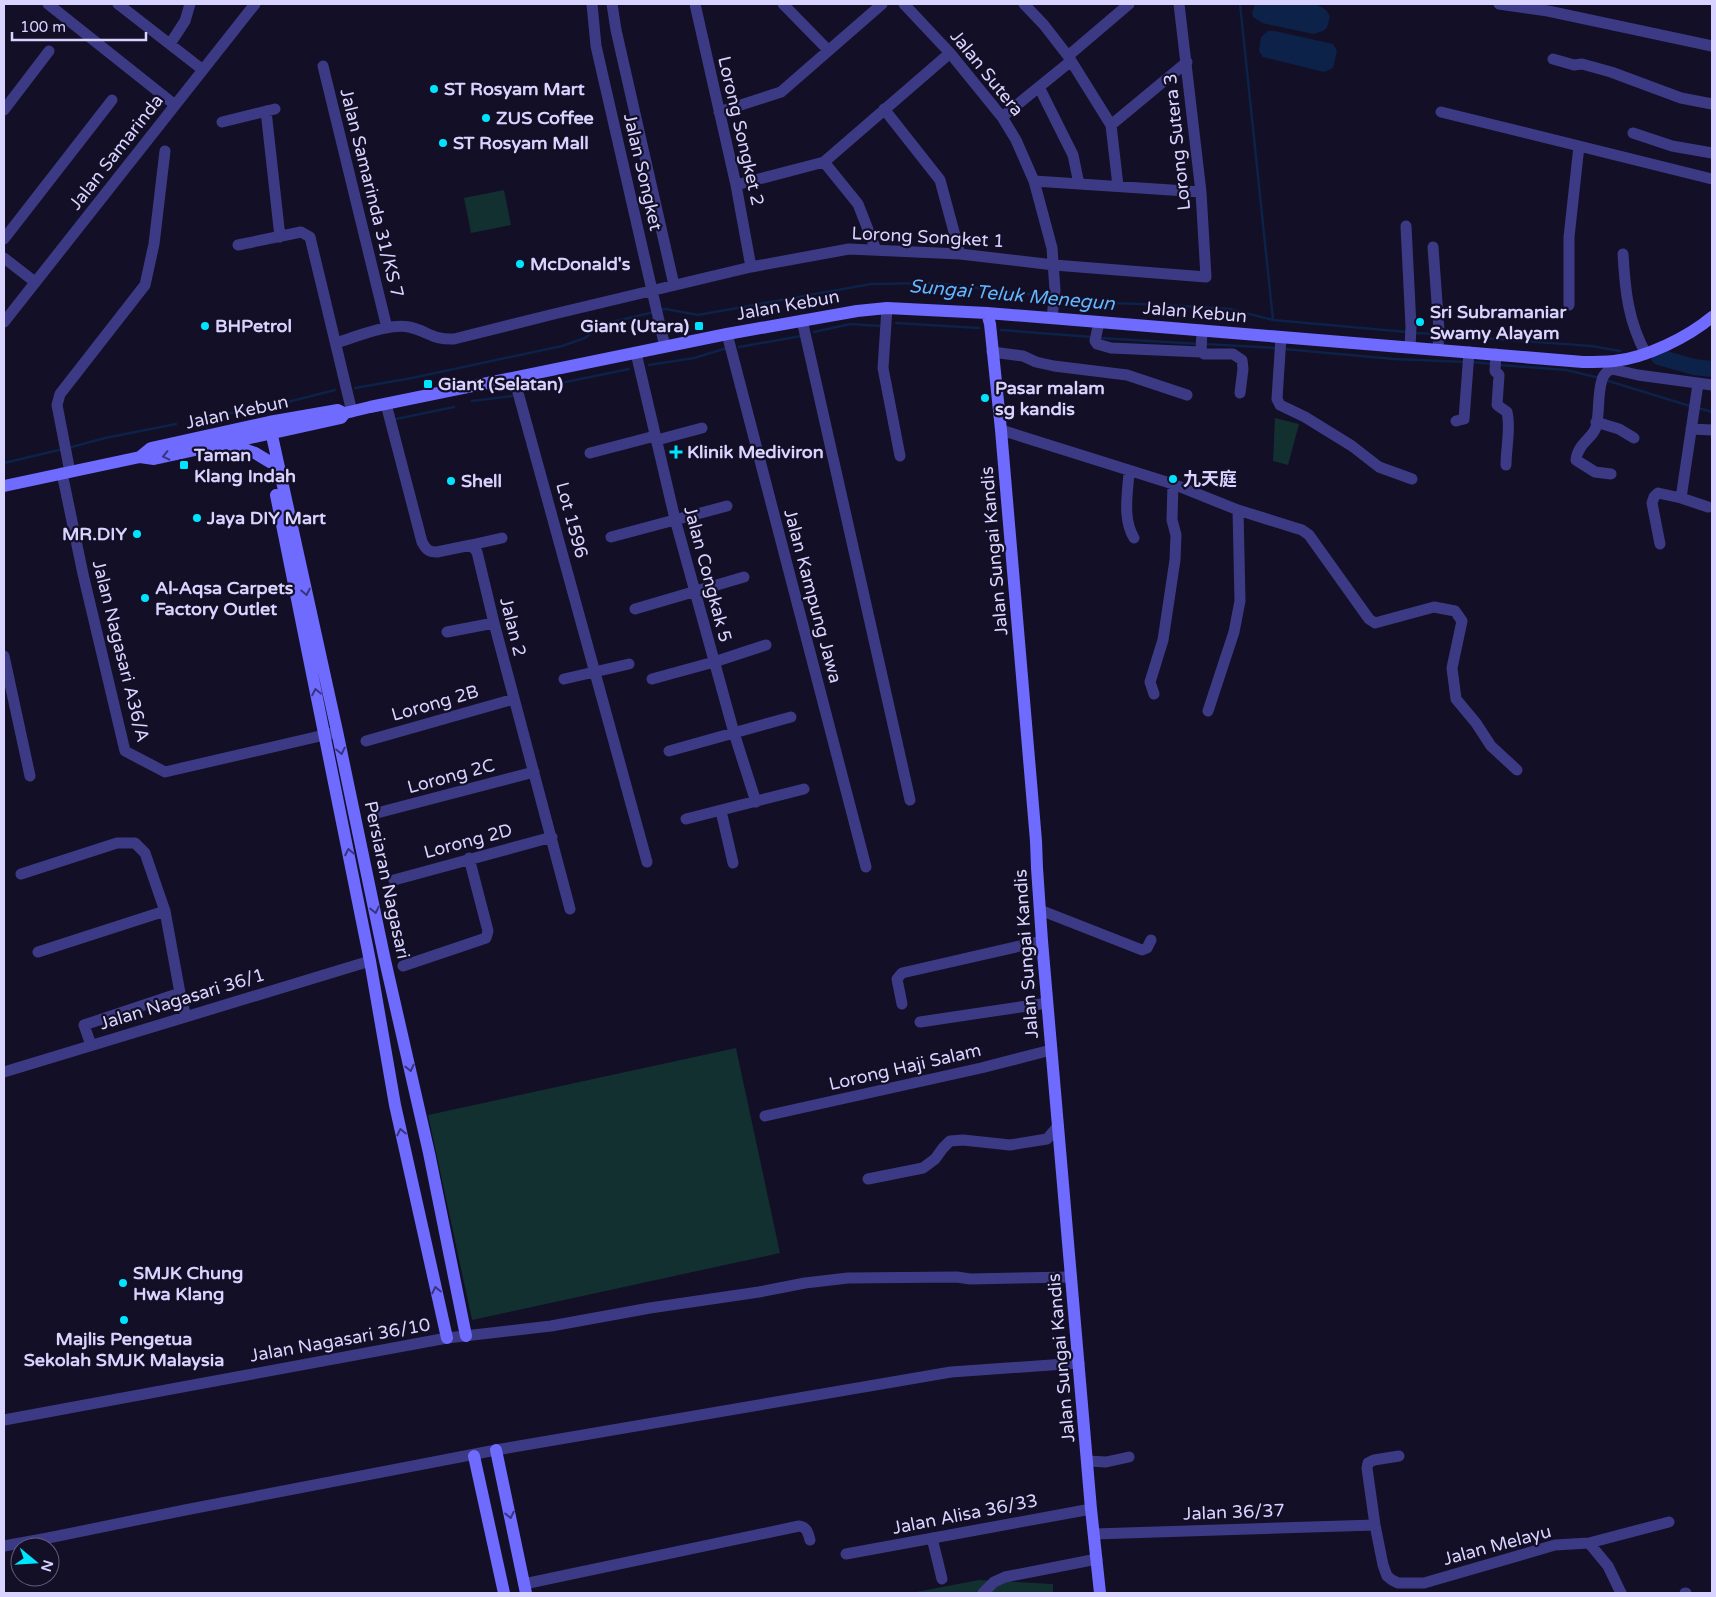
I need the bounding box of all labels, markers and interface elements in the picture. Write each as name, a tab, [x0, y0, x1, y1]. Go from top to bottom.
scale bar	[12, 10, 146, 42]
text: 100 m	[20, 18, 66, 36]
street label: Jalan Sutera	[946, 25, 1028, 121]
street label: Lorong Songket 2	[713, 54, 769, 208]
street label: Lorong Sutera 3	[1159, 72, 1195, 212]
place label: ST Rosyam Mart	[444, 78, 585, 100]
marker: ST Rosyam Mart	[428, 83, 440, 95]
street label: Jalan Samarinda 31/KS 7	[335, 86, 409, 300]
street label: Jalan Samarinda	[64, 90, 168, 214]
place label: ZUS Coffee	[496, 107, 594, 129]
street label: Jalan Songket	[619, 111, 667, 233]
marker: ZUS Coffee	[480, 112, 492, 124]
place label: ST Rosyam Mall	[453, 132, 589, 154]
marker: ST Rosyam Mall	[437, 137, 449, 149]
street label: Lorong Songket 1	[851, 222, 1005, 252]
place label: McDonald's	[530, 253, 631, 275]
marker: McDonald's	[514, 258, 526, 270]
water label: Sungai Teluk Menegun	[908, 275, 1116, 315]
street label: Jalan Kebun	[735, 285, 841, 325]
street label: Jalan Kebun	[1142, 296, 1248, 328]
place label: Sri Subramaniar Swamy Alayam	[1430, 301, 1567, 344]
place label: BHPetrol	[215, 315, 292, 337]
place label: Giant (Utara)	[580, 315, 689, 337]
marker: Sri Subramaniar Swamy Alayam	[1414, 316, 1426, 328]
marker: BHPetrol	[199, 320, 211, 332]
marker: Giant (Utara)	[693, 320, 705, 332]
place label: Giant (Selatan)	[438, 373, 563, 395]
place label: Pasar malam sg kandis	[995, 377, 1105, 420]
marker: Giant (Selatan)	[422, 378, 434, 390]
street label: Jalan Kebun	[184, 390, 290, 434]
marker: Pasar malam sg kandis	[979, 392, 991, 404]
place label: Klinik Mediviron	[687, 441, 824, 463]
place label: Taman Klang Indah	[193, 444, 296, 487]
marker: Klinik Mediviron	[669, 445, 683, 459]
one-way arrow	[161, 450, 170, 461]
marker: Taman Klang Indah	[178, 459, 190, 471]
street label: Jalan Sungai Kandis	[976, 465, 1012, 637]
place label: 九天庭	[1183, 468, 1237, 490]
place label: Shell	[461, 470, 502, 492]
marker: 九天庭	[1167, 473, 1179, 485]
marker: Shell	[445, 475, 457, 487]
street label: Lot 1596	[551, 479, 593, 561]
street label: Jalan Congkak 5	[679, 504, 737, 644]
place label: Jaya DIY Mart	[206, 507, 326, 529]
street label: Jalan Kampung Jawa	[779, 507, 847, 685]
marker: Jaya DIY Mart	[191, 512, 203, 524]
place label: MR.DIY	[62, 523, 127, 545]
marker: MR.DIY	[131, 528, 143, 540]
street label: Jalan Nagasari A36/A	[88, 558, 154, 744]
place label: Al-Aqsa Carpets Factory Outlet	[155, 577, 294, 620]
one-way arrow	[301, 588, 311, 596]
marker: Al-Aqsa Carpets Factory Outlet	[139, 592, 151, 604]
street label: Jalan 2	[495, 595, 531, 659]
street label: Lorong 2B	[389, 680, 481, 726]
one-way arrow	[312, 688, 322, 697]
one-way arrow	[336, 746, 346, 755]
street label: Lorong 2C	[405, 754, 497, 798]
street label: Persiaran Nagasari	[360, 799, 414, 961]
street label: Lorong 2D	[421, 819, 515, 863]
one-way arrow	[344, 847, 354, 856]
street label: Jalan Sungai Kandis	[1009, 869, 1043, 1039]
one-way arrow	[369, 905, 379, 914]
street label: Jalan Nagasari 36/1	[97, 963, 267, 1035]
street label: Lorong Haji Salam	[827, 1039, 983, 1095]
one-way arrow	[404, 1064, 415, 1073]
one-way arrow	[396, 1127, 407, 1136]
place label: SMJK Chung Hwa Klang	[133, 1262, 243, 1305]
street label: Jalan Sungai Kandis	[1043, 1272, 1079, 1444]
marker: SMJK Chung Hwa Klang	[117, 1277, 129, 1289]
one-way arrow	[431, 1286, 442, 1295]
street label: Jalan Nagasari 36/10	[248, 1313, 432, 1367]
marker: Majlis Pengetua Sekolah SMJK Malaysia	[118, 1314, 130, 1326]
place label: Majlis Pengetua Sekolah SMJK Malaysia	[24, 1328, 224, 1371]
street label: Jalan Alisa 36/33	[890, 1489, 1040, 1539]
street label: Jalan 36/37	[1183, 1499, 1285, 1525]
one-way arrow	[504, 1511, 515, 1520]
street label: Jalan Melayu	[1440, 1520, 1554, 1570]
north arrow	[10, 1537, 60, 1587]
text: N	[37, 1558, 57, 1574]

